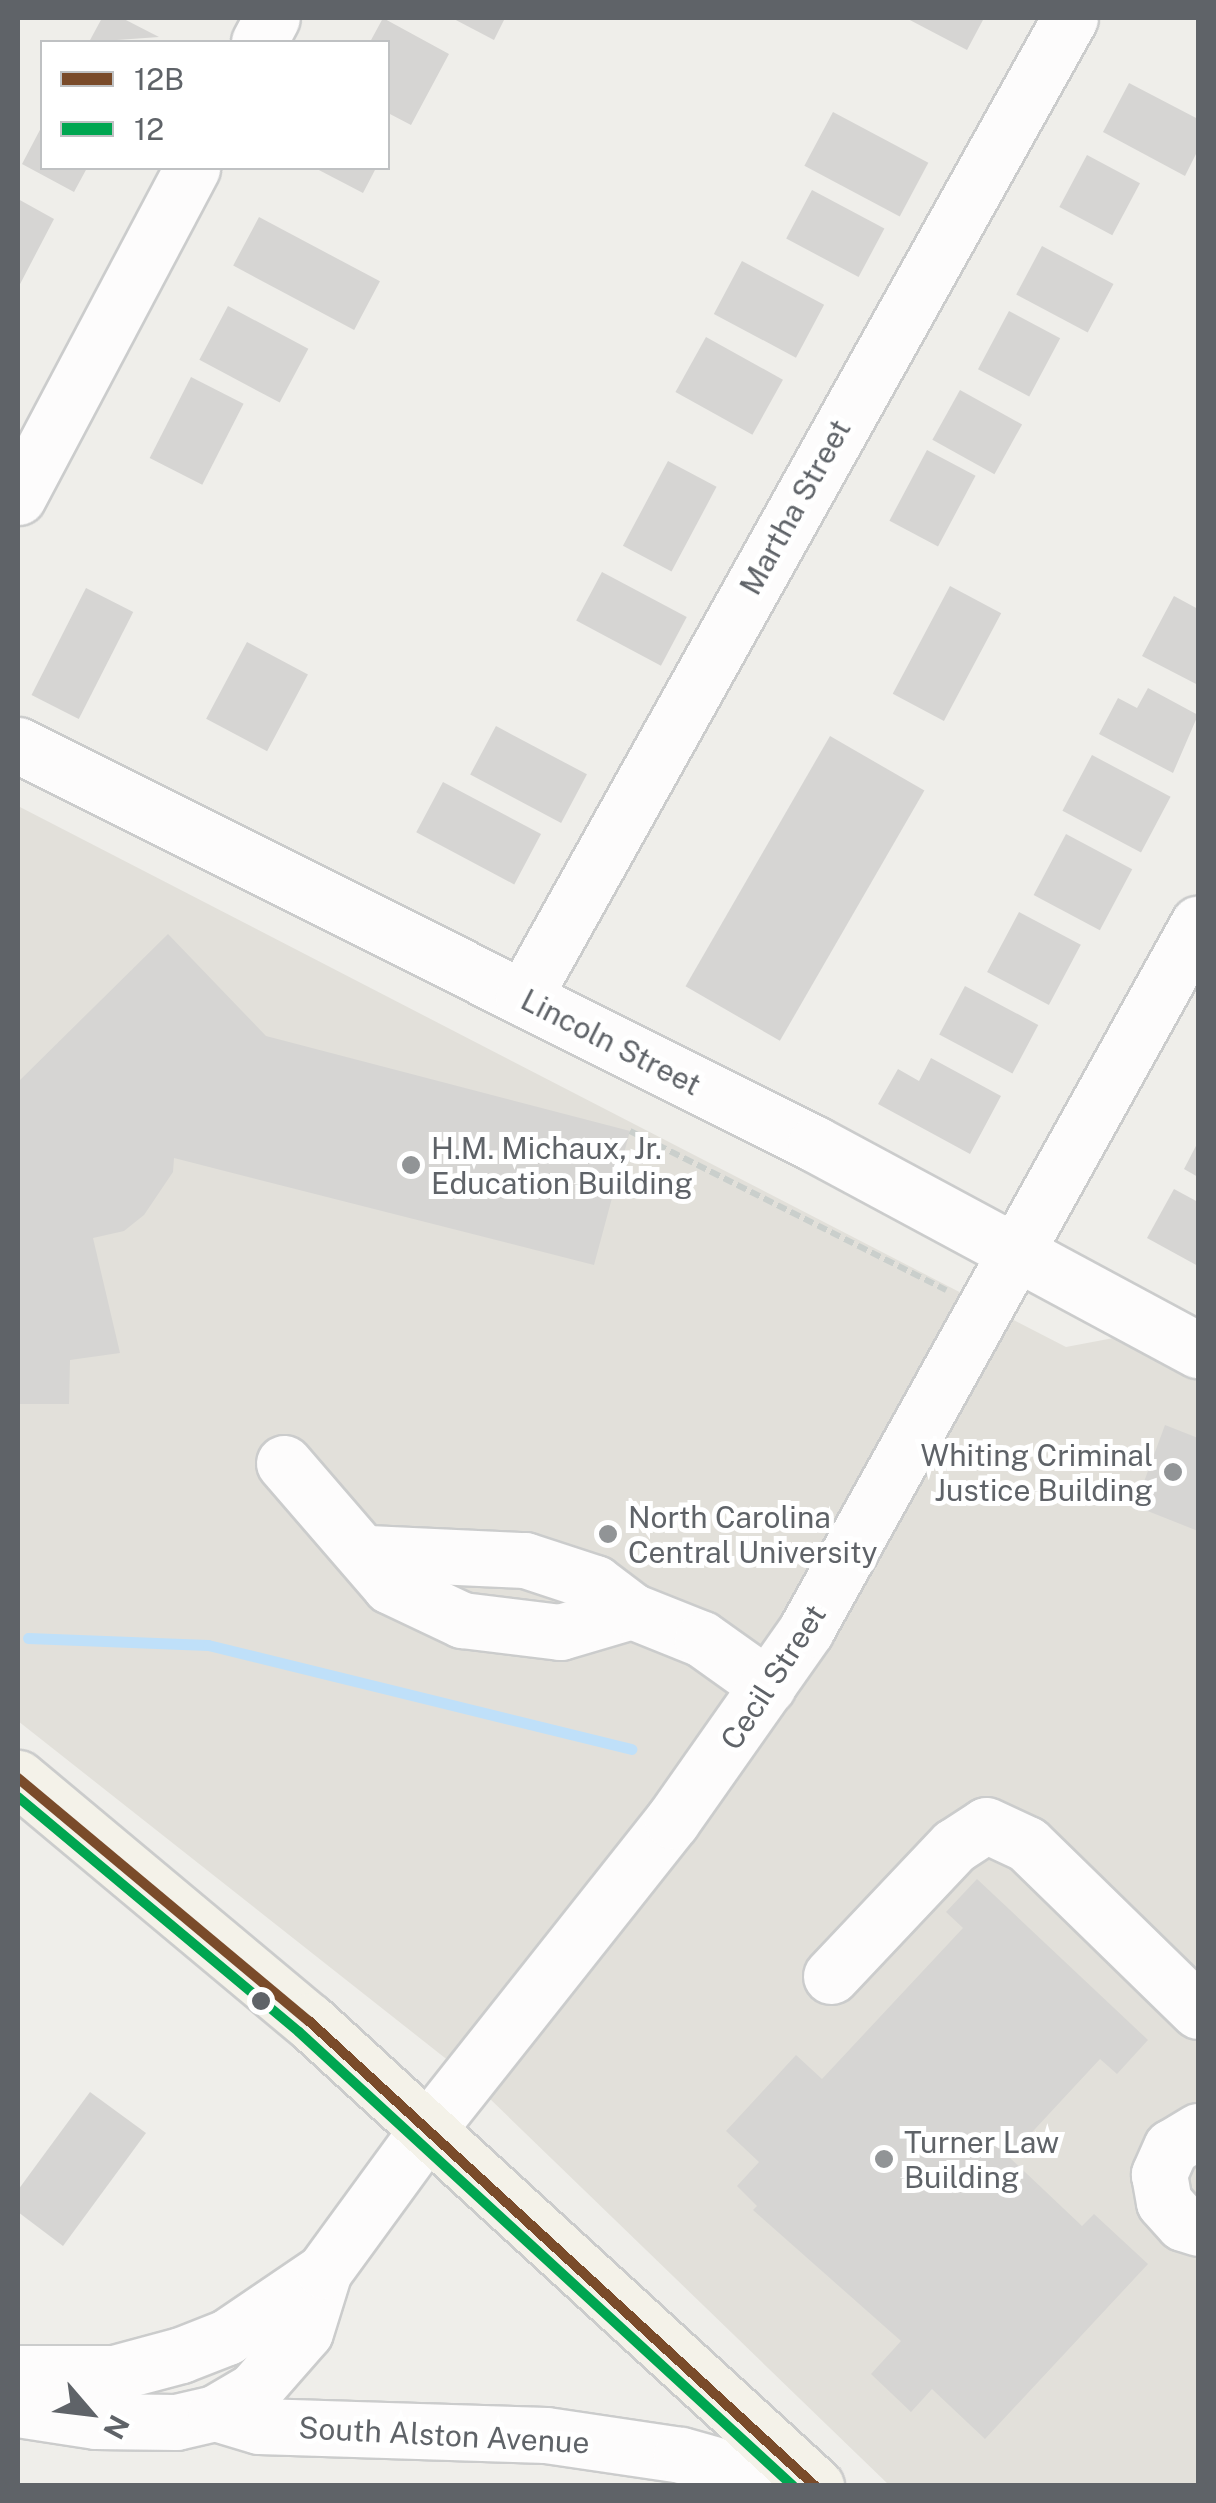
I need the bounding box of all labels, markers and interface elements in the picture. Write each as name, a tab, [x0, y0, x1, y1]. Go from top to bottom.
legend	[40, 40, 390, 170]
text: 12B	[134, 61, 184, 97]
text: 12	[134, 111, 164, 147]
street label: Martha Street	[732, 413, 858, 601]
street label: Lincoln Street	[515, 981, 707, 1103]
place label: H.M. Michaux, Jr. Education Building	[431, 1130, 693, 1200]
marker: H.M. Michaux, Jr. Education Building	[400, 1154, 422, 1176]
place label: Whiting Criminal Justice Building	[921, 1437, 1153, 1508]
marker: Whiting Criminal Justice Building	[1162, 1461, 1184, 1483]
place label: North Carolina Central University	[628, 1499, 878, 1570]
marker: North Carolina Central University	[597, 1523, 619, 1545]
street label: Cecil Street	[713, 1598, 833, 1756]
unlabelled marker	[251, 1991, 271, 2011]
place label: Turner Law Building	[904, 2124, 1059, 2194]
marker: Turner Law Building	[873, 2148, 895, 2170]
north arrow	[40, 2363, 140, 2463]
street label: South Alston Avenue	[298, 2409, 590, 2461]
text: N	[97, 2410, 137, 2445]

